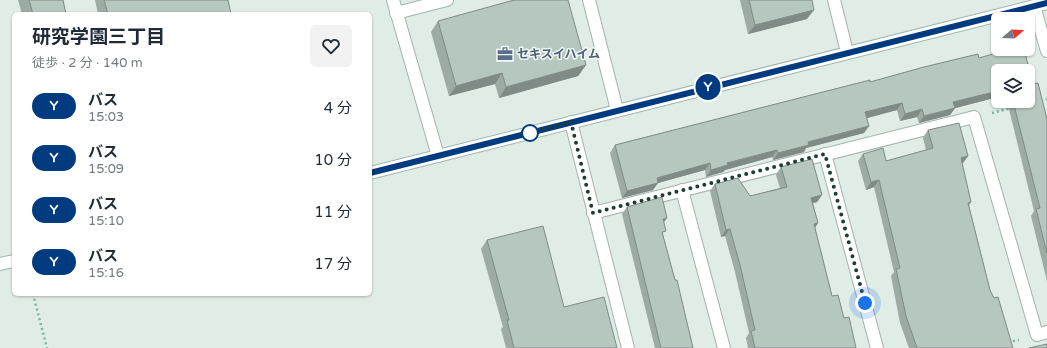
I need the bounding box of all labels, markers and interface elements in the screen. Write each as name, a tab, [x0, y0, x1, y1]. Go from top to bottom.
north arrow	[991, 12, 1035, 56]
map controls	[991, 12, 1035, 108]
button: heart	[310, 25, 352, 67]
text: 研究学園三丁目	[32, 26, 165, 48]
office icon: セキスイハイム	[496, 45, 514, 63]
place label: セキスイハイム	[517, 47, 600, 61]
text: 徒歩 · 2 分 · 140 m	[32, 55, 143, 71]
button: layers	[991, 64, 1035, 108]
line badge: Y	[695, 74, 721, 100]
text: Y	[704, 78, 712, 95]
text: バス	[88, 91, 118, 109]
text: Y	[50, 97, 58, 114]
text: 4 分	[324, 99, 352, 117]
text: 15:03	[88, 109, 124, 125]
unlabelled marker	[521, 124, 539, 142]
text: バス	[88, 143, 118, 161]
text: Y	[50, 149, 58, 166]
text: 10 分	[314, 151, 352, 169]
text: 15:09	[88, 161, 124, 177]
text: バス	[88, 195, 118, 213]
text: Y	[50, 201, 58, 218]
text: 11 分	[314, 203, 352, 221]
text: 15:10	[88, 213, 124, 229]
text: バス	[88, 247, 118, 265]
text: Y	[50, 253, 58, 270]
text: 17 分	[314, 255, 352, 273]
text: 15:16	[88, 265, 124, 281]
your location	[855, 293, 875, 313]

